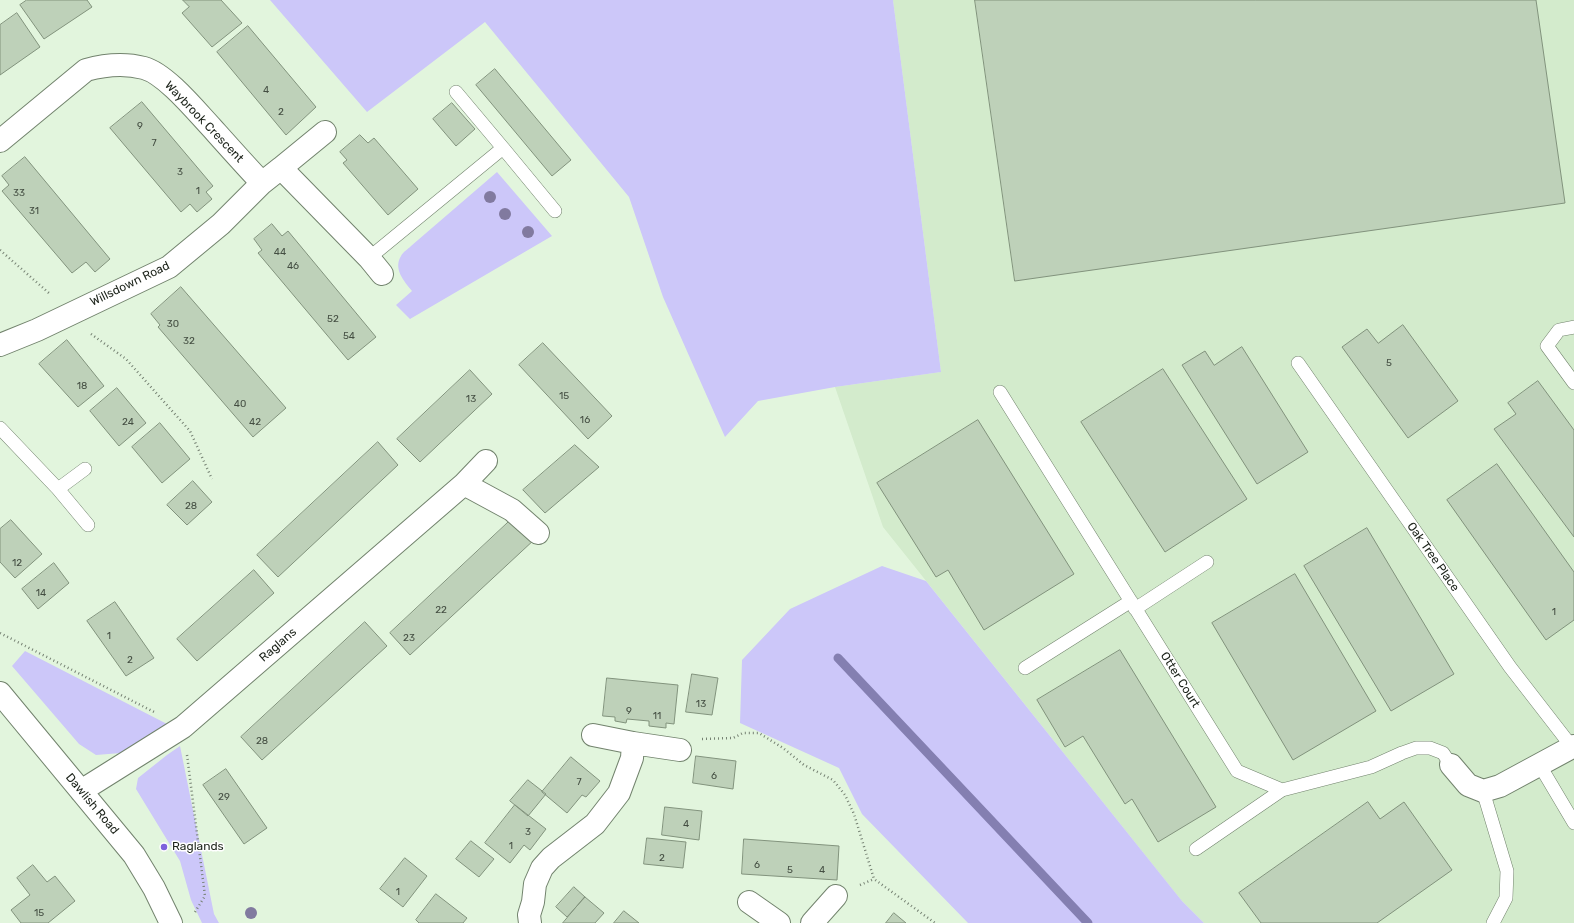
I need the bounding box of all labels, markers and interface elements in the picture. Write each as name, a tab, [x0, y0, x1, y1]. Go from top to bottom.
street label: Waybrook Crescent	[162, 78, 246, 166]
house number: 4	[263, 84, 269, 96]
house number: 2	[278, 106, 284, 118]
house number: 9	[137, 120, 143, 132]
house number: 7	[151, 137, 157, 149]
house number: 3	[177, 166, 183, 178]
house number: 1	[196, 185, 200, 197]
house number: 33	[13, 187, 25, 199]
house number: 31	[29, 205, 39, 217]
house number: 44	[274, 246, 286, 258]
street label: Willsdown Road	[88, 259, 172, 309]
house number: 46	[287, 260, 299, 272]
house number: 52	[327, 313, 339, 325]
house number: 30	[167, 318, 179, 330]
house number: 54	[343, 330, 355, 342]
house number: 32	[183, 335, 195, 347]
house number: 5	[1386, 357, 1392, 369]
house number: 18	[77, 380, 87, 392]
house number: 15	[559, 390, 569, 402]
house number: 13	[466, 393, 476, 405]
house number: 40	[234, 398, 246, 410]
house number: 16	[580, 414, 590, 426]
house number: 24	[122, 416, 134, 428]
house number: 42	[249, 416, 261, 428]
house number: 28	[185, 500, 197, 512]
street label: Oak Tree Place	[1404, 520, 1462, 594]
house number: 12	[12, 557, 22, 569]
house number: 14	[36, 587, 46, 599]
house number: 22	[435, 604, 447, 616]
house number: 1	[1552, 606, 1556, 618]
street label: Raglans	[256, 625, 300, 665]
house number: 1	[107, 630, 111, 642]
house number: 23	[403, 632, 415, 644]
street label: Otter Court	[1157, 649, 1203, 711]
house number: 2	[127, 654, 133, 666]
house number: 13	[696, 698, 706, 710]
house number: 9	[626, 705, 632, 717]
house number: 11	[653, 710, 661, 722]
house number: 28	[256, 735, 268, 747]
house number: 6	[711, 770, 717, 782]
street label: Dawlish Road	[62, 771, 122, 837]
house number: 7	[576, 776, 582, 788]
house number: 29	[218, 791, 230, 803]
house number: 4	[683, 818, 689, 830]
house number: 3	[525, 826, 531, 838]
place label: Raglands	[172, 840, 224, 854]
house number: 1	[509, 840, 513, 852]
marker: Raglands	[159, 842, 169, 852]
house number: 2	[659, 852, 665, 864]
house number: 6	[754, 859, 760, 871]
house number: 5	[787, 864, 793, 876]
house number: 4	[819, 864, 825, 876]
house number: 1	[396, 886, 400, 898]
house number: 15	[34, 907, 44, 919]

